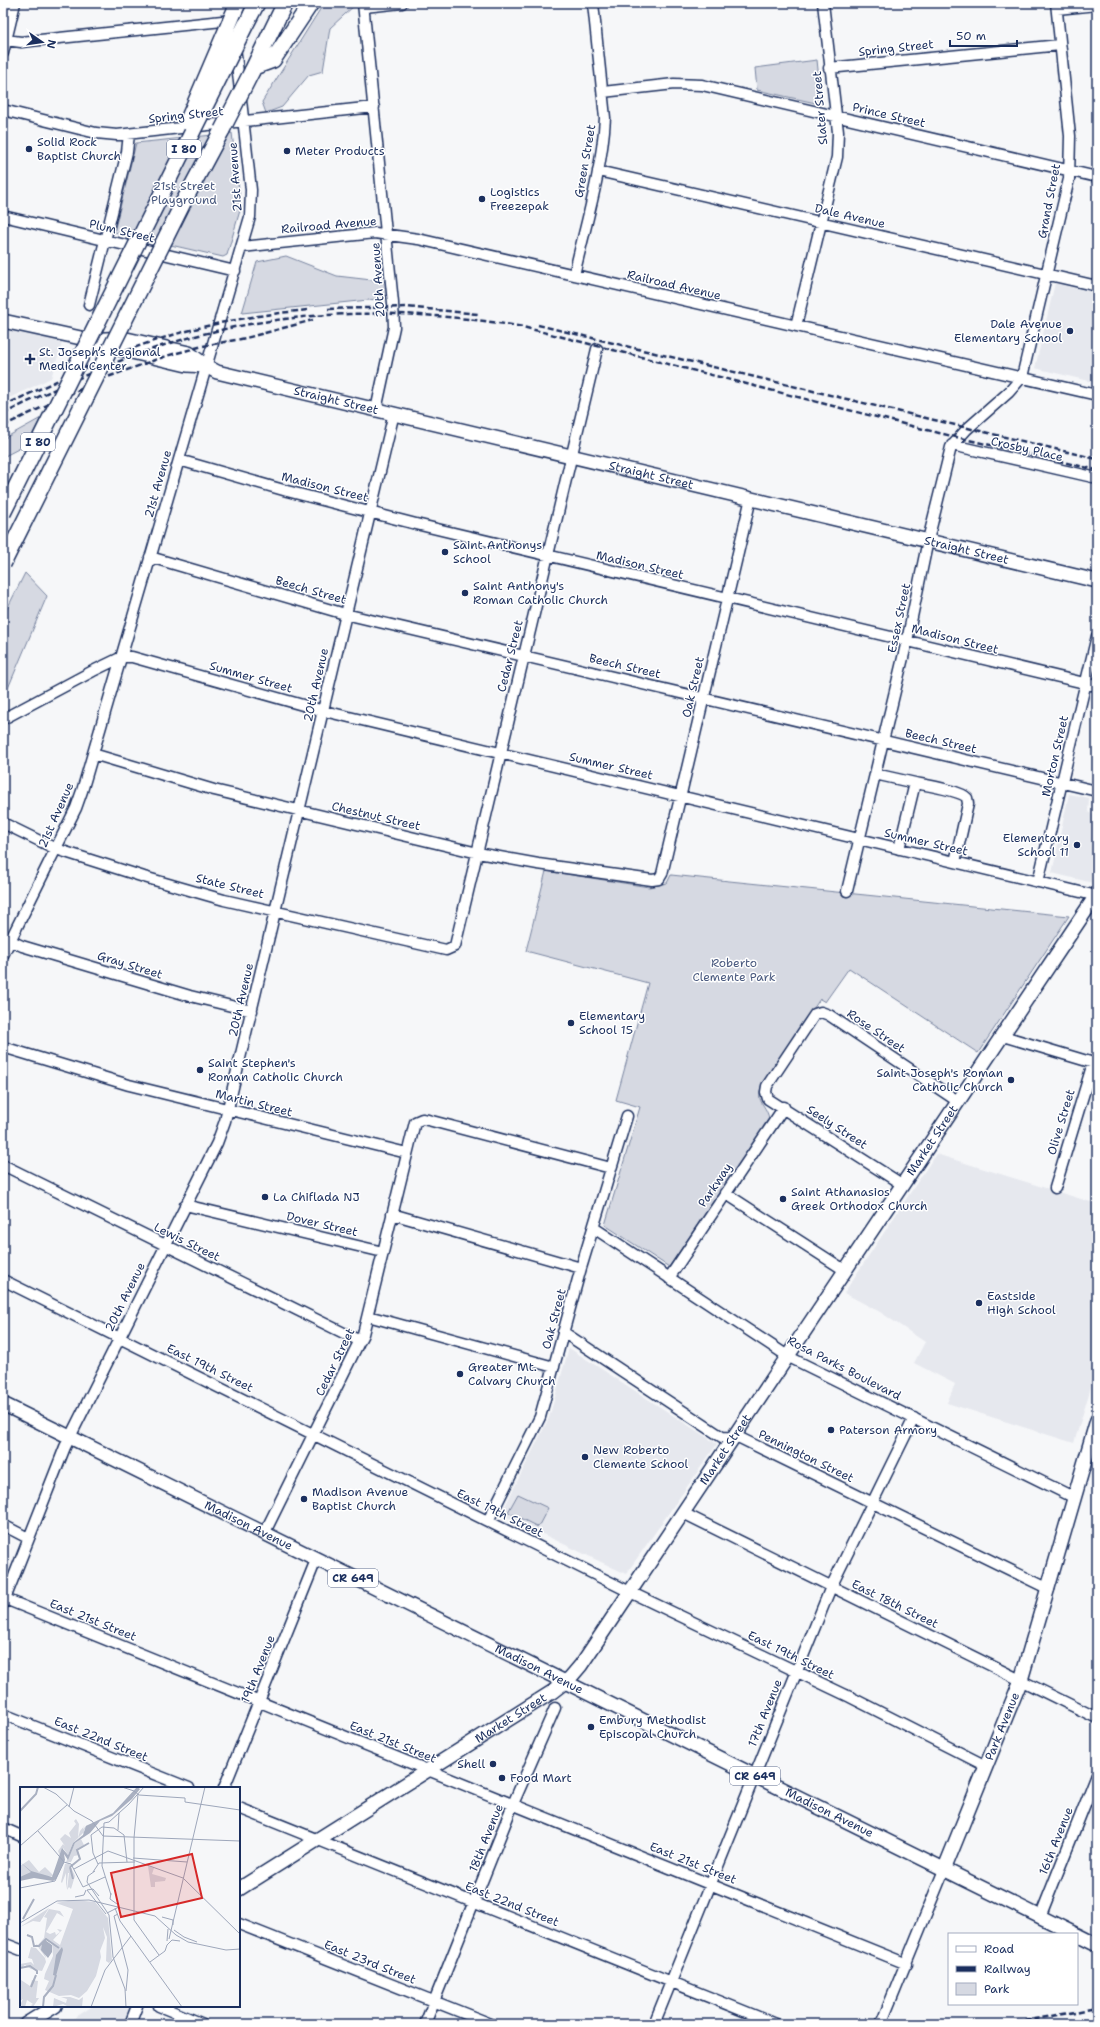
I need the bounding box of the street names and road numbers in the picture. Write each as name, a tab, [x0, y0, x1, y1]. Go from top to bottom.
street label: Spring Street	[858, 36, 934, 60]
street label: Slater Street	[809, 70, 831, 146]
street label: Prince Street	[851, 99, 927, 131]
street label: Spring Street	[148, 103, 224, 127]
street label: Green Street	[571, 123, 599, 199]
road number: I 80	[167, 140, 201, 158]
street label: 21st Avenue	[225, 141, 245, 212]
street label: Grand Street	[1034, 162, 1064, 240]
street label: Dale Avenue	[813, 200, 887, 232]
street label: Railroad Avenue	[281, 213, 378, 237]
street label: Plum Street	[88, 216, 156, 246]
street label: 20th Avenue	[367, 242, 389, 318]
street label: Railroad Avenue	[625, 266, 723, 304]
street label: Straight Street	[292, 382, 380, 418]
road number: I 80	[21, 433, 55, 451]
street label: Crosby Place	[989, 433, 1065, 465]
street label: 21st Avenue	[141, 448, 175, 520]
street label: Straight Street	[607, 457, 695, 493]
street label: Madison Street	[280, 468, 370, 506]
street label: Straight Street	[923, 532, 1010, 568]
street label: Madison Street	[595, 547, 685, 583]
street label: Beech Street	[274, 572, 348, 608]
street label: Essex Street	[884, 582, 914, 654]
street label: Cedar Street	[493, 618, 527, 694]
street label: Madison Street	[910, 620, 1000, 658]
street label: 20th Avenue	[300, 646, 332, 724]
street label: Beech Street	[588, 650, 662, 682]
street label: Oak Street	[678, 655, 708, 719]
street label: Summer Street	[208, 658, 294, 696]
street label: Morton Street	[1038, 714, 1072, 798]
street label: Beech Street	[904, 725, 978, 757]
street label: Summer Street	[568, 749, 654, 783]
street label: 21st Avenue	[35, 780, 78, 850]
street label: Chestnut Street	[330, 798, 422, 834]
street label: Summer Street	[883, 825, 969, 859]
street label: State Street	[194, 870, 266, 902]
street label: Gray Street	[95, 947, 165, 983]
street label: 20th Avenue	[225, 961, 257, 1039]
street label: Rose Street	[844, 1006, 908, 1056]
street label: Martin Street	[214, 1086, 294, 1120]
street label: Olive Street	[1043, 1087, 1079, 1157]
street label: Seely Street	[803, 1101, 871, 1153]
street label: Market Street	[903, 1102, 962, 1179]
street label: Parkway	[694, 1160, 736, 1210]
street label: Dover Street	[285, 1208, 359, 1240]
street label: Lewis Street	[151, 1219, 223, 1265]
street label: 20th Avenue	[101, 1259, 149, 1334]
street label: Oak Street	[538, 1287, 570, 1351]
street label: Cedar Street	[312, 1325, 358, 1399]
street label: Rosa Parks Boulevard	[784, 1332, 904, 1404]
street label: East 19th Street	[164, 1340, 256, 1396]
street label: Market Street	[696, 1411, 755, 1488]
street label: Pennington Street	[756, 1426, 856, 1486]
street label: East 19th Street	[454, 1485, 546, 1541]
street label: Madison Avenue	[202, 1497, 296, 1554]
road number: CR 649	[328, 1569, 378, 1587]
street label: East 18th Street	[849, 1576, 941, 1632]
street label: East 21st Street	[47, 1595, 139, 1645]
street label: East 19th Street	[745, 1627, 837, 1683]
street label: 19th Avenue	[237, 1633, 279, 1705]
street label: Madison Avenue	[492, 1640, 586, 1698]
street label: 17th Avenue	[744, 1677, 786, 1749]
street label: Market Street	[472, 1689, 550, 1747]
street label: Park Avenue	[981, 1690, 1023, 1763]
street label: East 22nd Street	[52, 1713, 150, 1765]
street label: East 21st Street	[347, 1717, 439, 1767]
road number: CR 649	[730, 1767, 780, 1785]
street label: Madison Avenue	[783, 1784, 876, 1841]
street label: 18th Avenue	[465, 1801, 507, 1874]
street label: 16th Avenue	[1035, 1805, 1077, 1877]
street label: East 21st Street	[647, 1838, 739, 1888]
street label: East 22nd Street	[463, 1878, 561, 1930]
street label: East 23rd Street	[322, 1936, 418, 1988]

